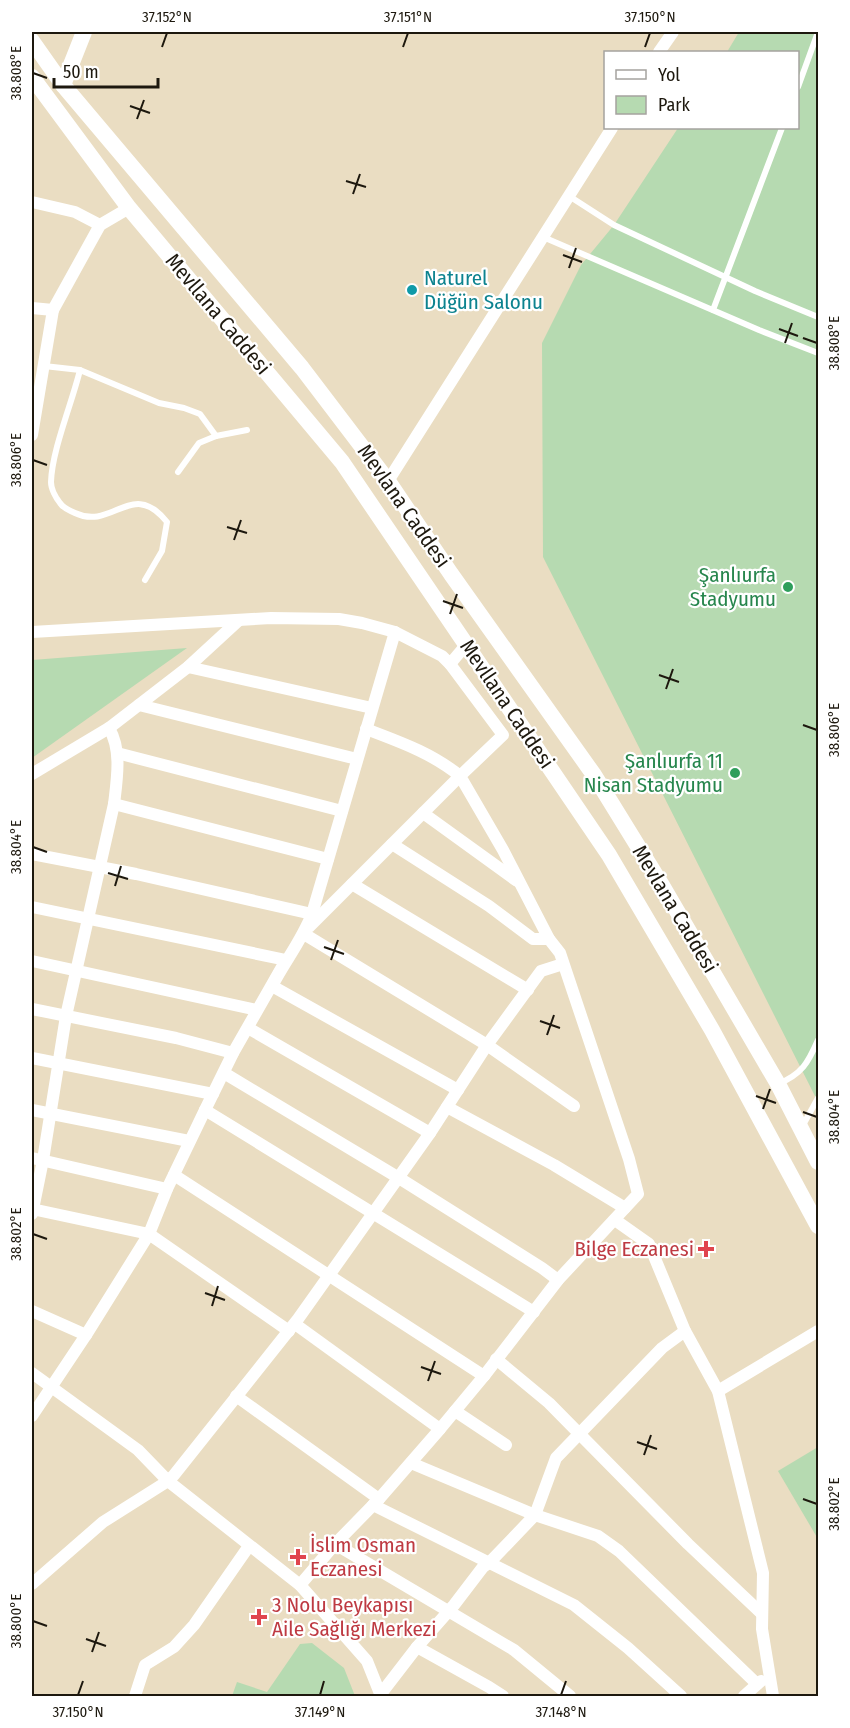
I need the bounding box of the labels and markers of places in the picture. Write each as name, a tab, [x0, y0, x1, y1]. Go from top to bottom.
place label: Naturel Düğün Salonu	[424, 265, 543, 315]
marker: Naturel Düğün Salonu	[405, 283, 419, 297]
place label: Şanlıurfa Stadyumu	[690, 562, 776, 612]
marker: Şanlıurfa Stadyumu	[781, 580, 795, 594]
place label: Şanlıurfa 11 Nisan Stadyumu	[584, 748, 723, 798]
marker: Şanlıurfa 11 Nisan Stadyumu	[728, 766, 742, 780]
place label: Bilge Eczanesi	[574, 1236, 694, 1262]
marker: Bilge Eczanesi	[699, 1242, 713, 1256]
place label: İslim Osman Eczanesi	[310, 1532, 416, 1582]
marker: İslim Osman Eczanesi	[291, 1550, 305, 1564]
place label: 3 Nolu Beykapısı Aile Sağlığı Merkezi	[272, 1592, 436, 1642]
marker: 3 Nolu Beykapısı Aile Sağlığı Merkezi	[250, 1608, 268, 1626]

